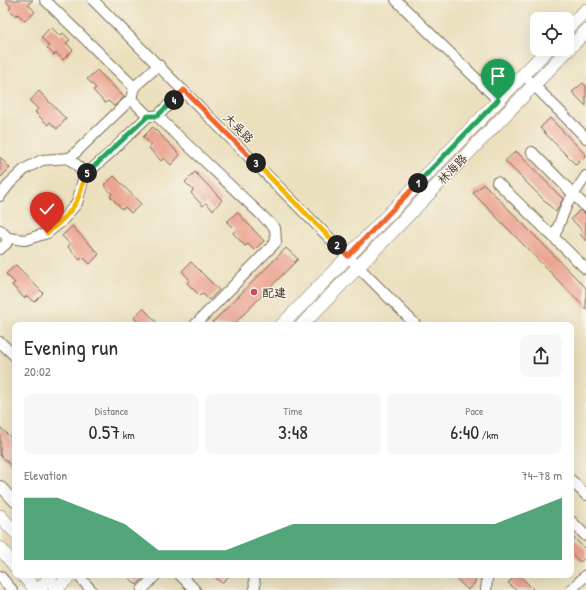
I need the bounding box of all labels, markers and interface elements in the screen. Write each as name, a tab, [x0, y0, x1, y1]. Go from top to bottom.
map controls	[530, 12, 574, 56]
button: locate	[530, 12, 574, 56]
pin	[481, 59, 515, 100]
icon: arrive	[487, 65, 509, 87]
pin: 4	[164, 90, 184, 110]
text: 4	[172, 93, 176, 107]
street label: 大吴路	[220, 109, 258, 147]
street label: 林海路	[433, 150, 471, 188]
pin: 3	[246, 153, 266, 173]
text: 3	[254, 156, 258, 170]
pin: 5	[77, 163, 97, 183]
text: 5	[85, 166, 89, 180]
pin: 1	[408, 173, 428, 193]
text: 1	[416, 176, 420, 190]
pin	[30, 192, 64, 233]
icon: check	[36, 198, 58, 220]
pin: 2	[327, 235, 347, 255]
text: 2	[334, 238, 340, 252]
place label: 配建	[262, 284, 286, 301]
marker: 配建	[249, 287, 259, 297]
text: Evening run	[24, 332, 118, 362]
button: share	[520, 335, 562, 377]
text: 20:02	[24, 362, 51, 380]
text: Distance	[95, 404, 128, 418]
text: Time	[283, 404, 303, 418]
text: Pace	[465, 404, 483, 418]
text: 0.57	[89, 418, 120, 445]
text: 3:48	[278, 418, 308, 445]
text: 6:40	[450, 418, 479, 445]
text: km	[120, 428, 135, 442]
text: /km	[479, 428, 498, 442]
text: Elevation	[24, 466, 67, 484]
text: 74–78 m	[521, 466, 562, 484]

